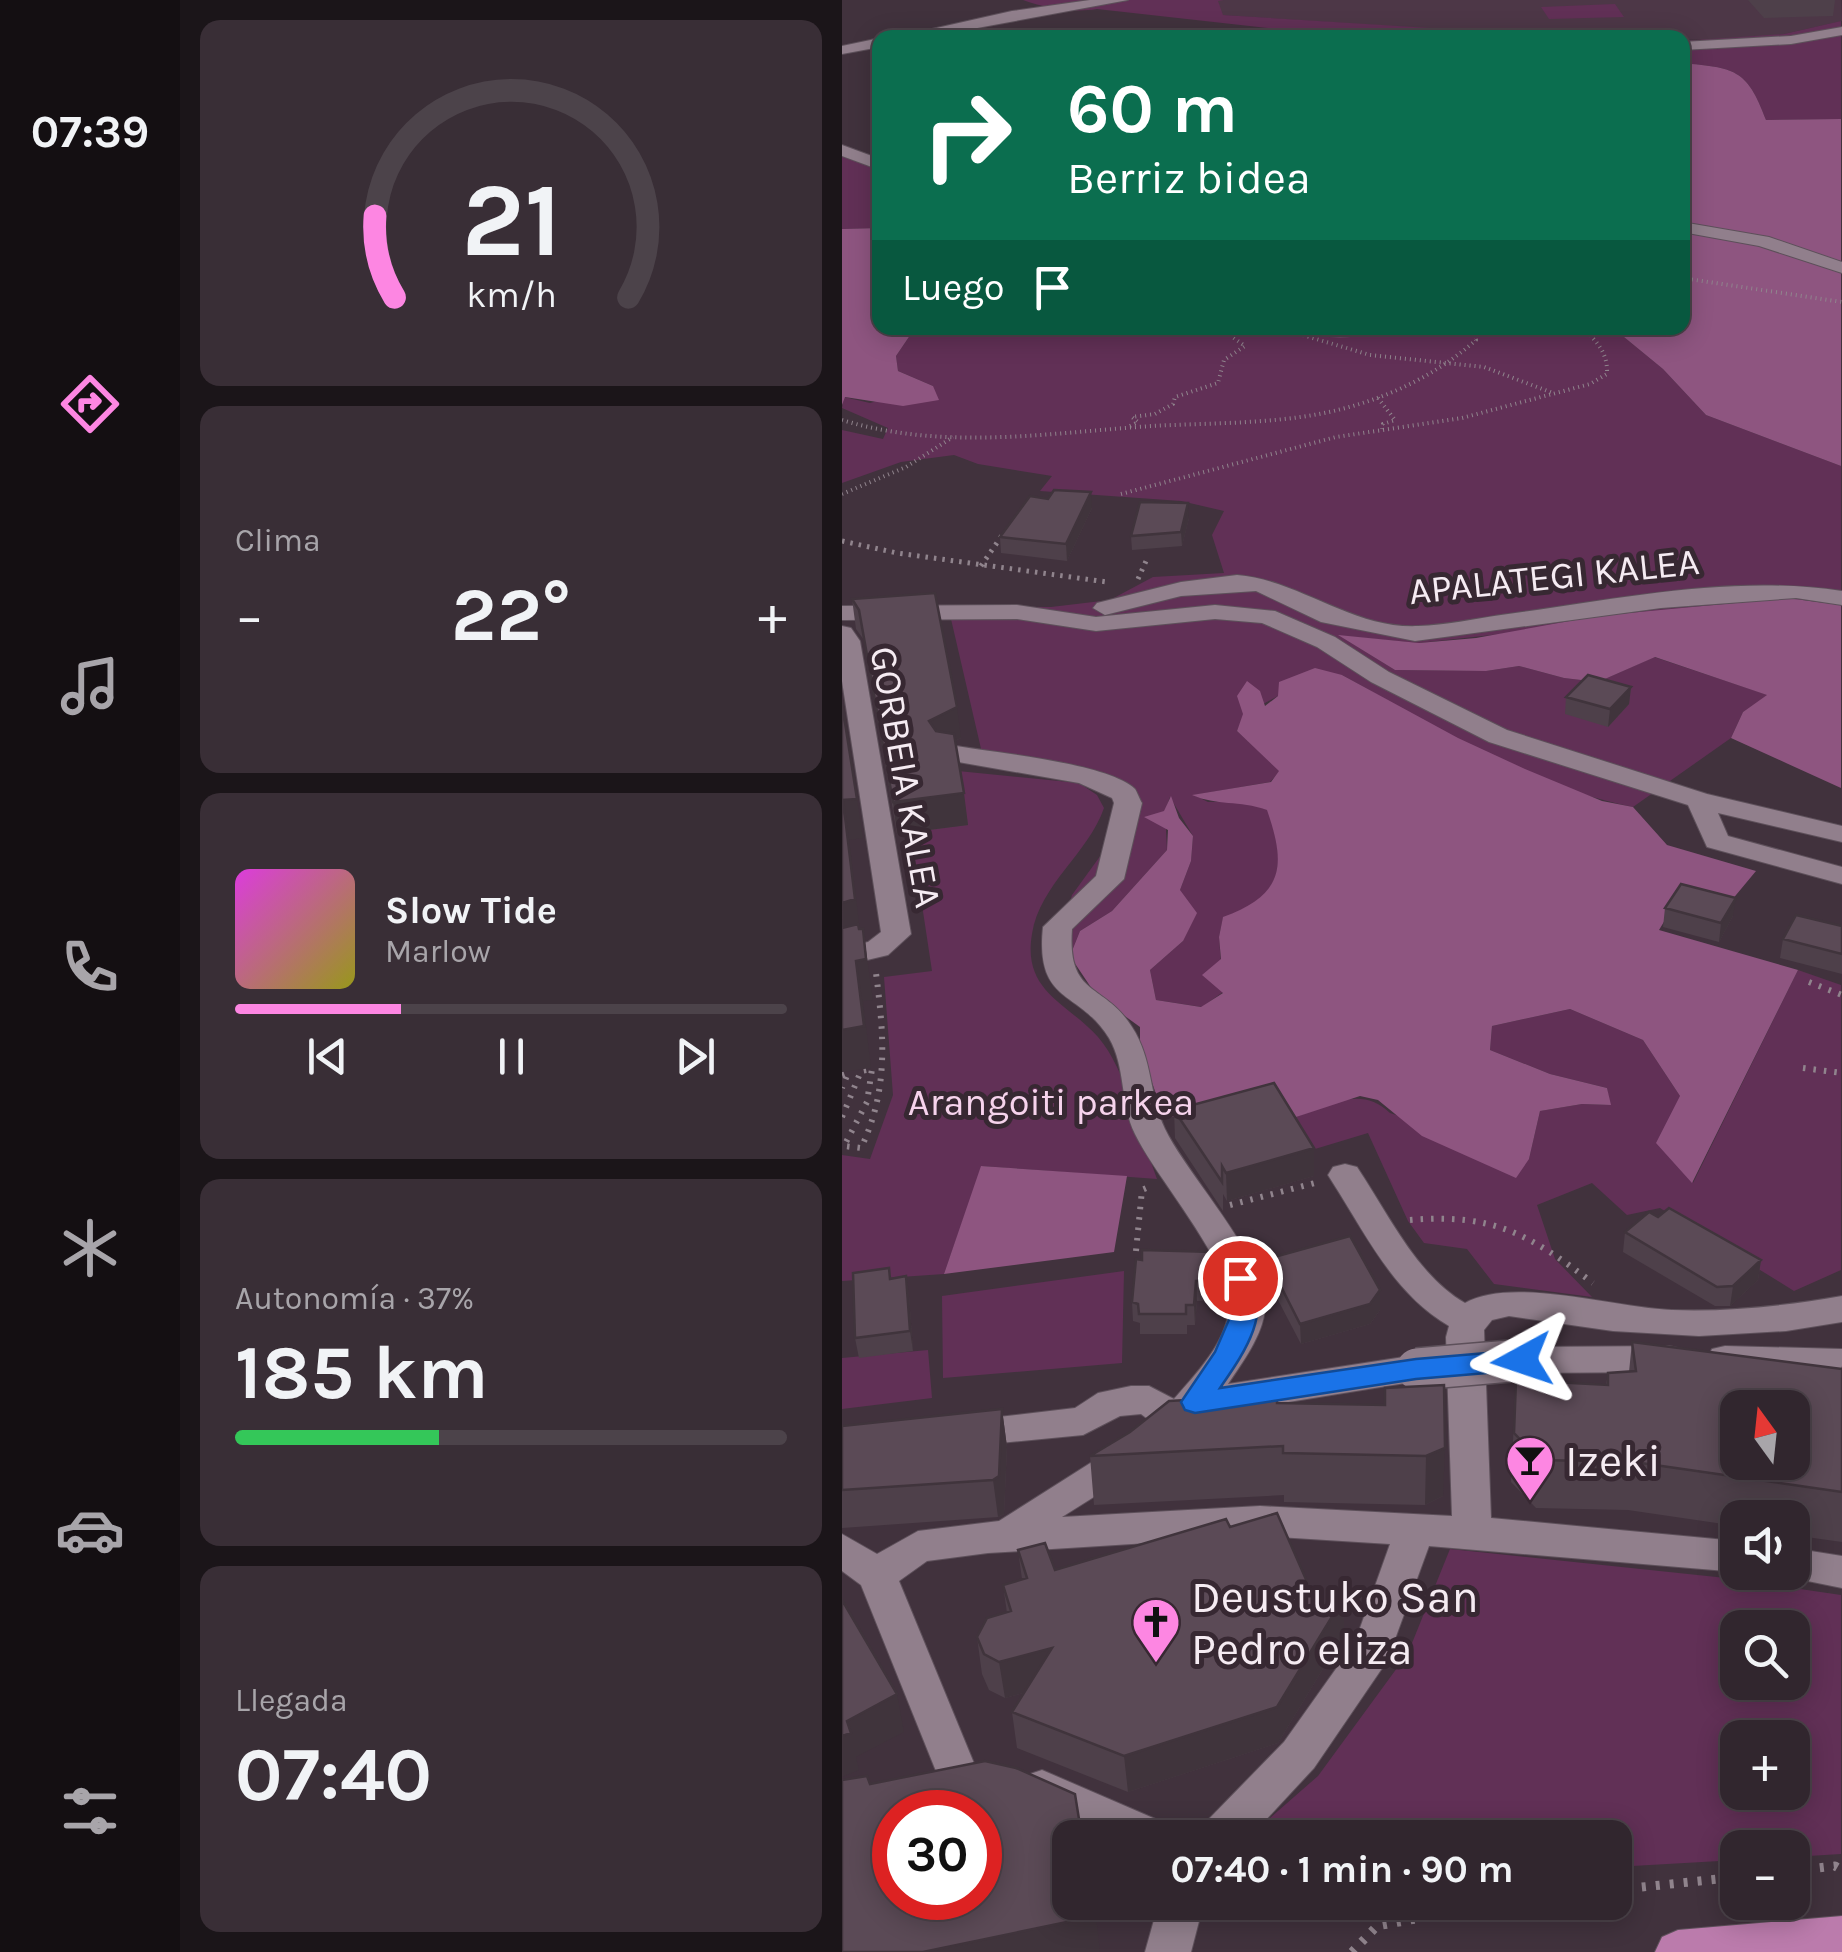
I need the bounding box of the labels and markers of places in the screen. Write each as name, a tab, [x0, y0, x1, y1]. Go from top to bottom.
pin	[1198, 1236, 1283, 1321]
bar icon: Izeki	[1504, 1434, 1556, 1502]
place label: Izeki	[1565, 1435, 1661, 1487]
place label: Deustuko San Pedro eliza	[1191, 1571, 1479, 1675]
church icon: Deustuko San Pedro eliza	[1130, 1596, 1182, 1664]

